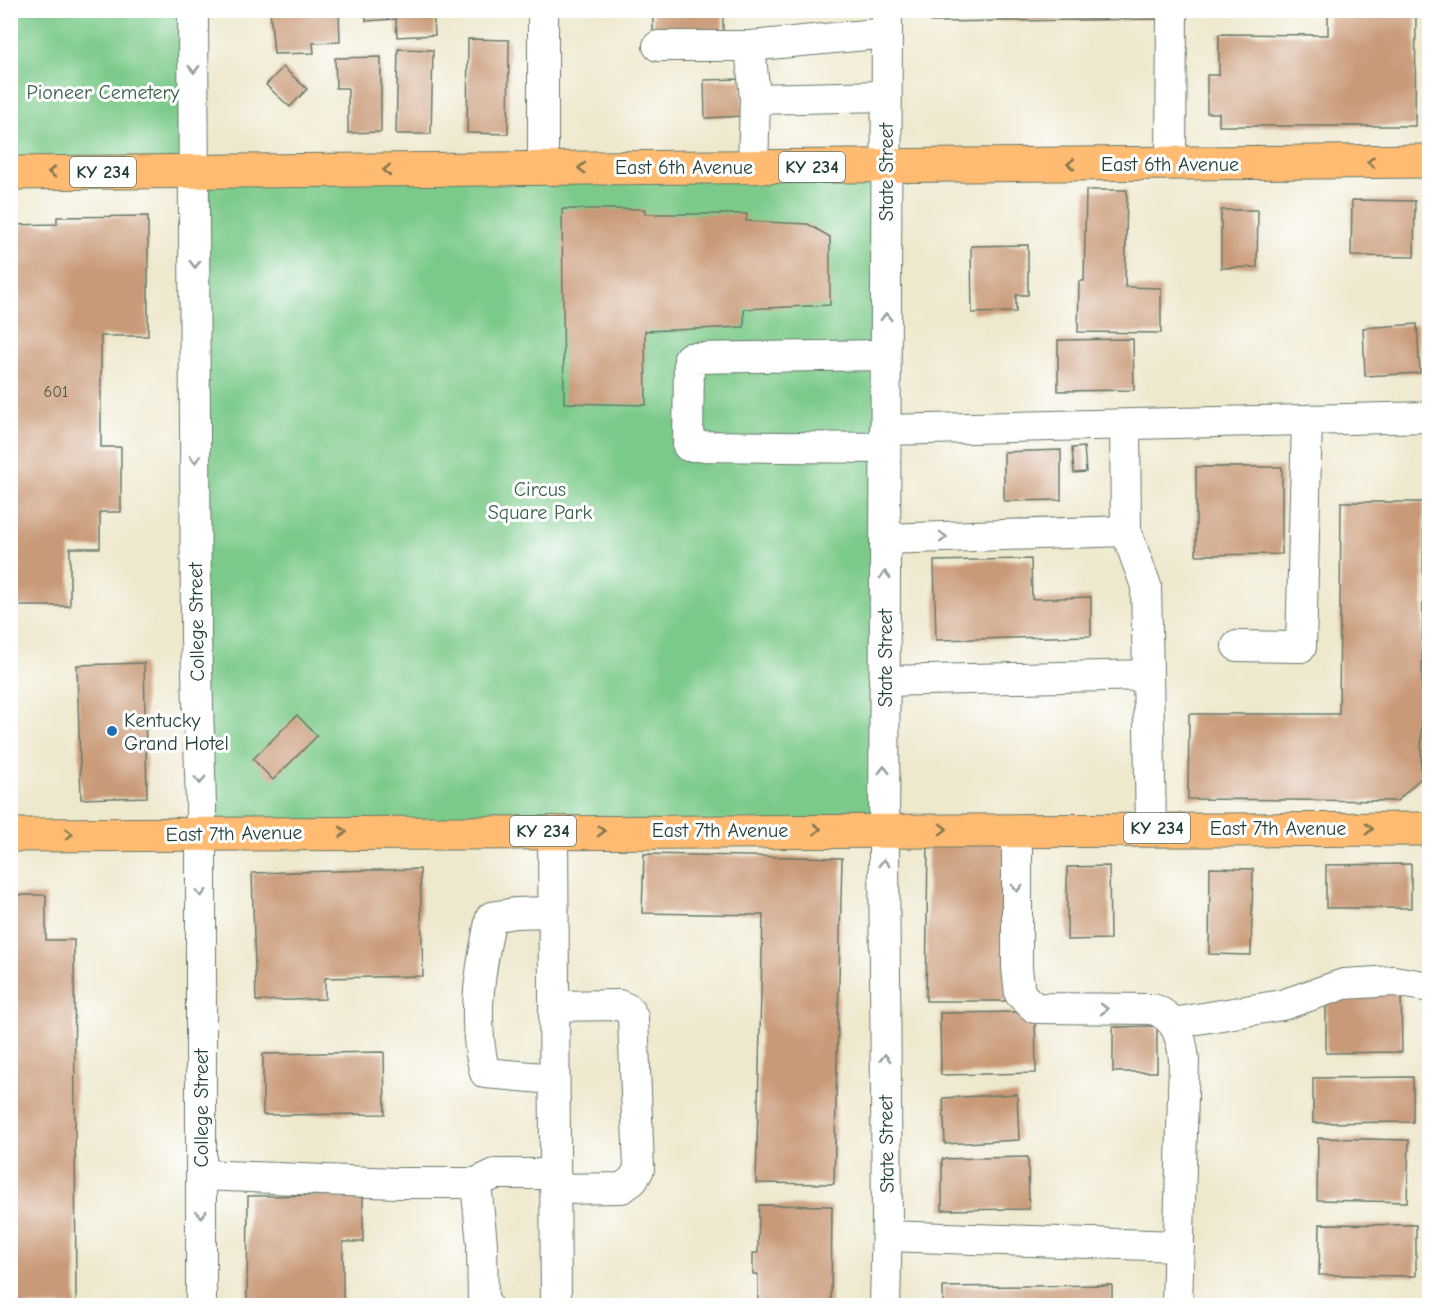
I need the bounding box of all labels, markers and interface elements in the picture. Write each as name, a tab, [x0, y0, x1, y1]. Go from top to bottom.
one-way arrow	[187, 64, 200, 73]
park label: Pioneer Cemetery	[27, 81, 180, 104]
street label: State Street	[875, 122, 898, 221]
road number: KY 234	[779, 152, 845, 182]
street label: East 6th Avenue	[1101, 153, 1239, 176]
street label: East 6th Avenue	[615, 156, 753, 179]
one-way arrow	[1367, 156, 1376, 168]
road number: KY 234	[70, 157, 136, 187]
one-way arrow	[1067, 158, 1076, 170]
one-way arrow	[578, 162, 587, 174]
one-way arrow	[383, 164, 392, 176]
one-way arrow	[48, 166, 57, 179]
one-way arrow	[189, 259, 201, 268]
one-way arrow	[880, 313, 892, 322]
house number: 601	[44, 383, 68, 401]
one-way arrow	[189, 454, 201, 463]
park label: Circus Square Park	[488, 478, 593, 524]
one-way arrow	[939, 531, 948, 543]
street label: College Street	[184, 561, 209, 682]
one-way arrow	[879, 571, 891, 580]
street label: State Street	[874, 608, 897, 707]
place label: Kentucky Grand Hotel	[124, 709, 229, 755]
marker: Kentucky Grand Hotel	[105, 724, 119, 738]
one-way arrow	[878, 766, 890, 775]
one-way arrow	[194, 775, 206, 784]
road number: KY 234	[1124, 813, 1190, 843]
road number: KY 234	[510, 816, 576, 846]
street label: East 7th Avenue	[1210, 817, 1346, 840]
street label: East 7th Avenue	[652, 819, 788, 842]
street label: East 7th Avenue	[166, 821, 302, 846]
one-way arrow	[813, 823, 822, 835]
one-way arrow	[938, 823, 947, 835]
one-way arrow	[1364, 823, 1373, 835]
one-way arrow	[597, 825, 606, 837]
one-way arrow	[339, 826, 348, 838]
one-way arrow	[64, 828, 73, 841]
one-way arrow	[878, 859, 890, 868]
one-way arrow	[1011, 884, 1023, 893]
one-way arrow	[195, 889, 207, 898]
one-way arrow	[1099, 1003, 1108, 1015]
street label: College Street	[190, 1047, 213, 1168]
one-way arrow	[879, 1054, 891, 1063]
street label: State Street	[874, 1093, 899, 1193]
one-way arrow	[195, 1210, 207, 1219]

